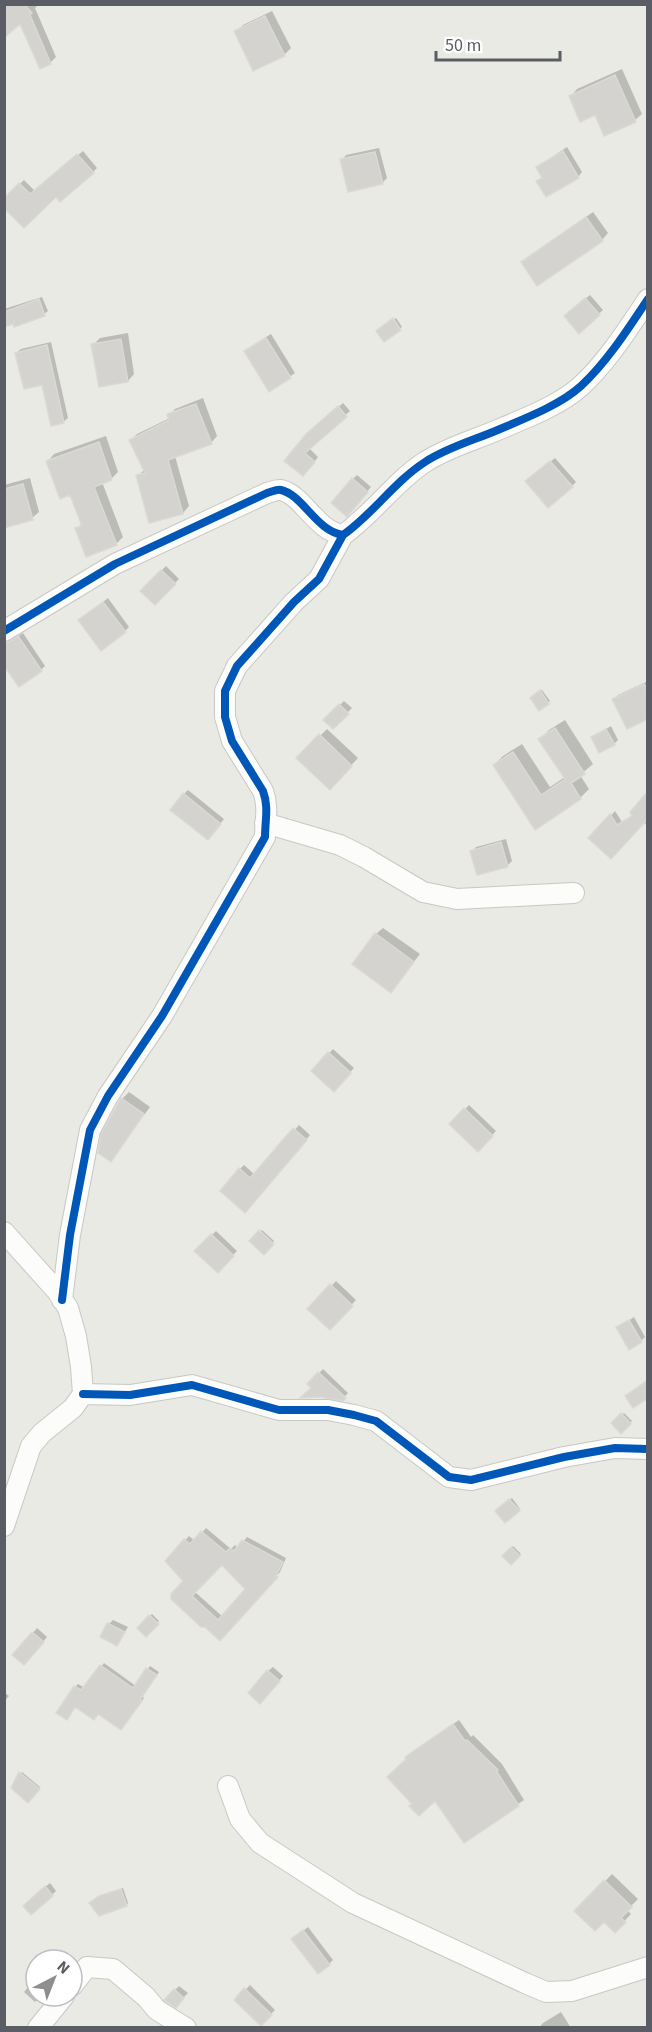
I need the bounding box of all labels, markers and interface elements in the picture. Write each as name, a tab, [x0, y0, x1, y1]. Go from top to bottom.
scale bar	[436, 24, 560, 62]
text: 50 m	[445, 33, 481, 58]
north arrow	[24, 1948, 84, 2008]
text: N	[52, 1956, 75, 1979]

